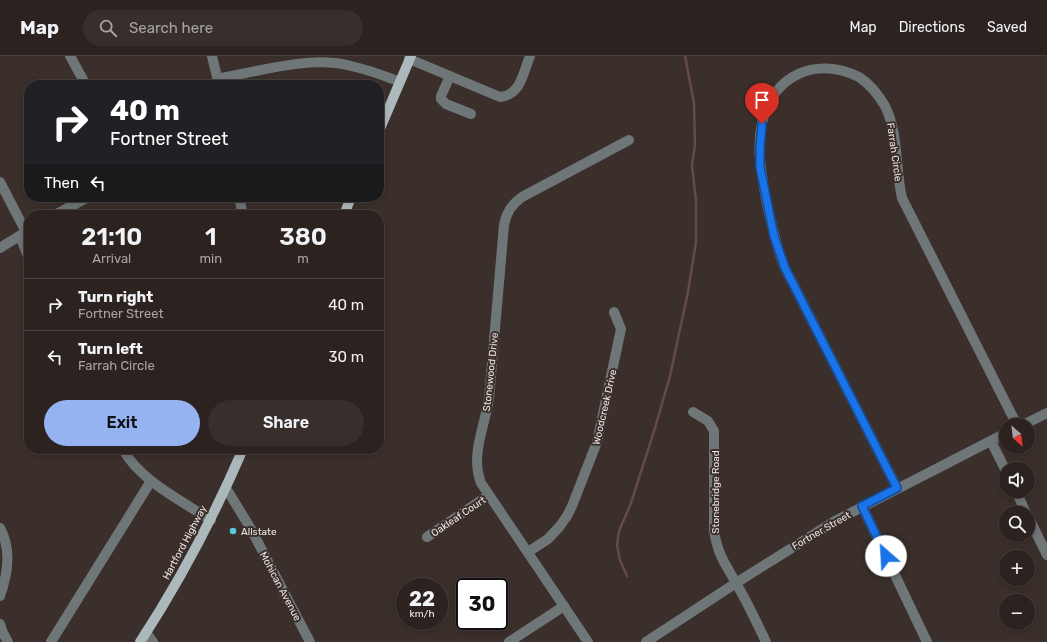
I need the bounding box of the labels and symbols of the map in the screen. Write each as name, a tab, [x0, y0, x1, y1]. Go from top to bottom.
pin	[745, 83, 779, 124]
street label: Farrah Circle	[884, 122, 904, 183]
street label: Stonewood Drive	[481, 332, 501, 412]
street label: Woodcreek Drive	[590, 368, 620, 446]
north arrow	[999, 418, 1035, 454]
street label: Stonebridge Road	[710, 450, 722, 534]
street label: Oakleaf Court	[429, 494, 488, 539]
street label: Hartford Highway	[160, 503, 210, 582]
street label: Fortner Street	[790, 509, 853, 553]
marker: Allstate	[228, 526, 238, 536]
place label: Allstate	[241, 526, 277, 538]
position arrow	[865, 535, 907, 577]
street label: Mohican Avenue	[257, 550, 304, 623]
speed limit sign: 30	[456, 578, 508, 630]

